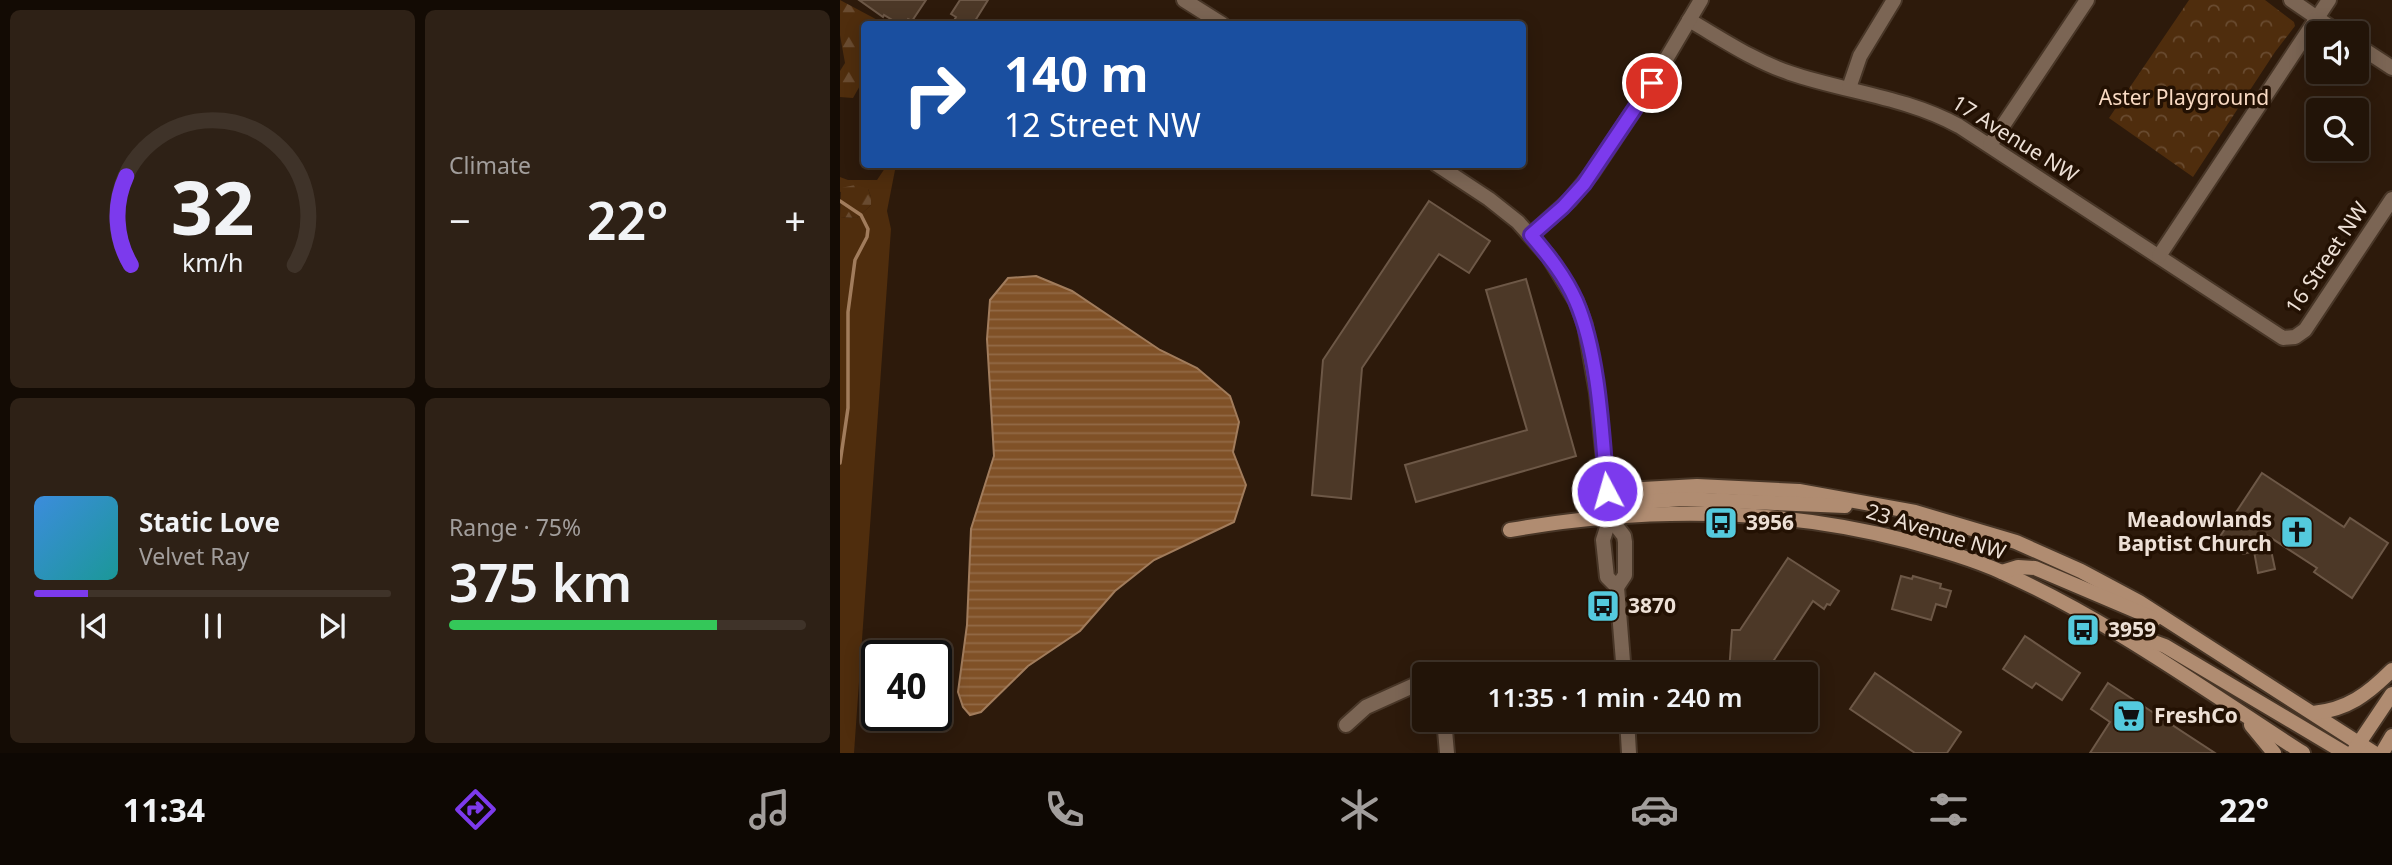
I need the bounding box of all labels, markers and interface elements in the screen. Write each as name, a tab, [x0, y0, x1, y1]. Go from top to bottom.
map controls	[2306, 21, 2369, 161]
button: sound	[2306, 21, 2369, 84]
text: 140 m	[1004, 40, 1149, 106]
icon: right	[889, 49, 980, 140]
pin	[1622, 53, 1682, 113]
icon: arrive	[1633, 64, 1671, 102]
park label: Aster Playground	[2099, 83, 2269, 111]
street label: 17 Avenue NW	[1947, 88, 2084, 188]
button: search	[2306, 98, 2369, 161]
text: 12 Street NW	[1004, 103, 1201, 146]
text: Climate	[449, 149, 531, 181]
text: 32	[171, 157, 254, 256]
text: 22°	[587, 184, 668, 255]
text: −	[449, 194, 471, 246]
text: +	[784, 194, 806, 246]
street label: 16 Street NW	[2278, 196, 2374, 319]
text: km/h	[182, 245, 243, 279]
position arrow	[1570, 454, 1644, 528]
street label: 23 Avenue NW	[1863, 497, 2010, 566]
text: Static Love	[139, 504, 280, 540]
bus stop icon: 3956	[1702, 504, 1740, 542]
place label: Meadowlands Baptist Church	[2117, 505, 2272, 557]
place label: 3956	[1746, 508, 1794, 536]
text: Range · 75%	[449, 511, 581, 543]
church icon: Meadowlands Baptist Church	[2278, 513, 2316, 551]
text: Velvet Ray	[139, 540, 249, 572]
text: 375 km	[449, 546, 632, 617]
bus stop icon: 3870	[1584, 587, 1622, 625]
place label: 3870	[1628, 591, 1676, 619]
icon: previous	[75, 607, 113, 645]
icon: pause	[194, 607, 232, 645]
icon: next	[313, 607, 351, 645]
bus stop icon: 3959	[2064, 611, 2102, 649]
place label: 3959	[2108, 615, 2156, 643]
speed limit sign: 40	[861, 640, 952, 731]
text: 11:35 · 1 min · 240 m	[1488, 679, 1742, 715]
supermarket icon: FreshCo	[2110, 697, 2148, 735]
place label: FreshCo	[2154, 701, 2238, 729]
icon: directions	[451, 785, 500, 834]
icon: music	[745, 785, 794, 834]
icon: phone	[1040, 785, 1089, 834]
icon: climate	[1335, 785, 1384, 834]
icon: car	[1630, 785, 1679, 834]
icon: filters	[1924, 785, 1973, 834]
text: 11:34	[123, 788, 205, 831]
text: 22°	[2219, 788, 2269, 831]

